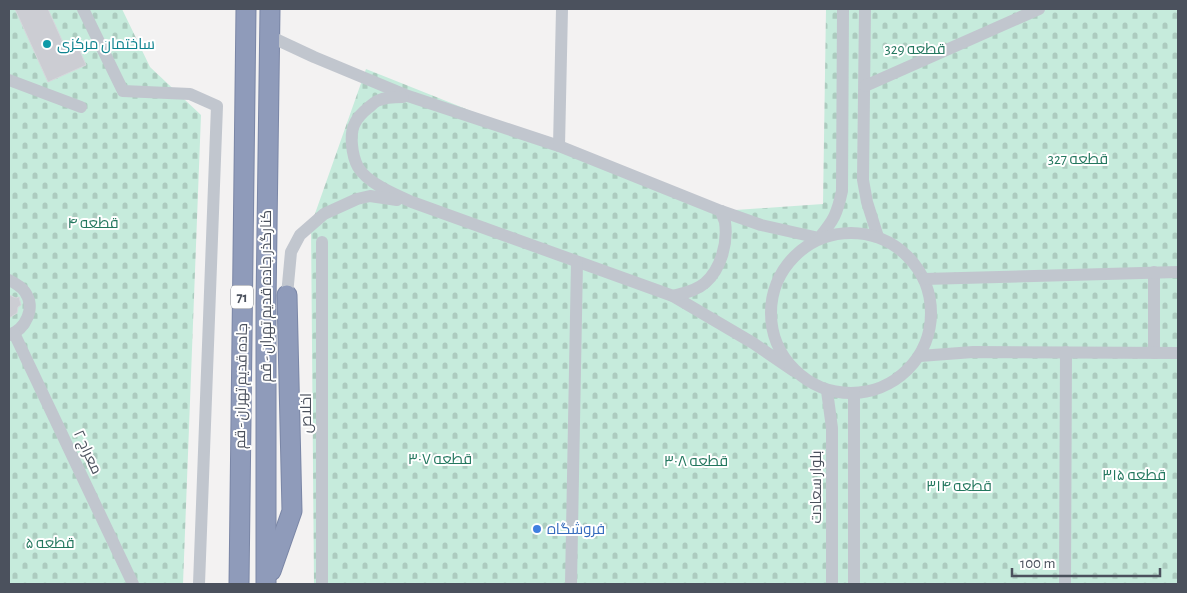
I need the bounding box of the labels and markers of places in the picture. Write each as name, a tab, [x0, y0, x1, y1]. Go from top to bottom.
place label: ساختمان مرکزی	[57, 37, 155, 54]
marker: ساختمان مرکزی	[41, 38, 53, 50]
place label: فروشگاه	[547, 521, 605, 538]
marker: فروشگاه	[531, 523, 543, 535]

